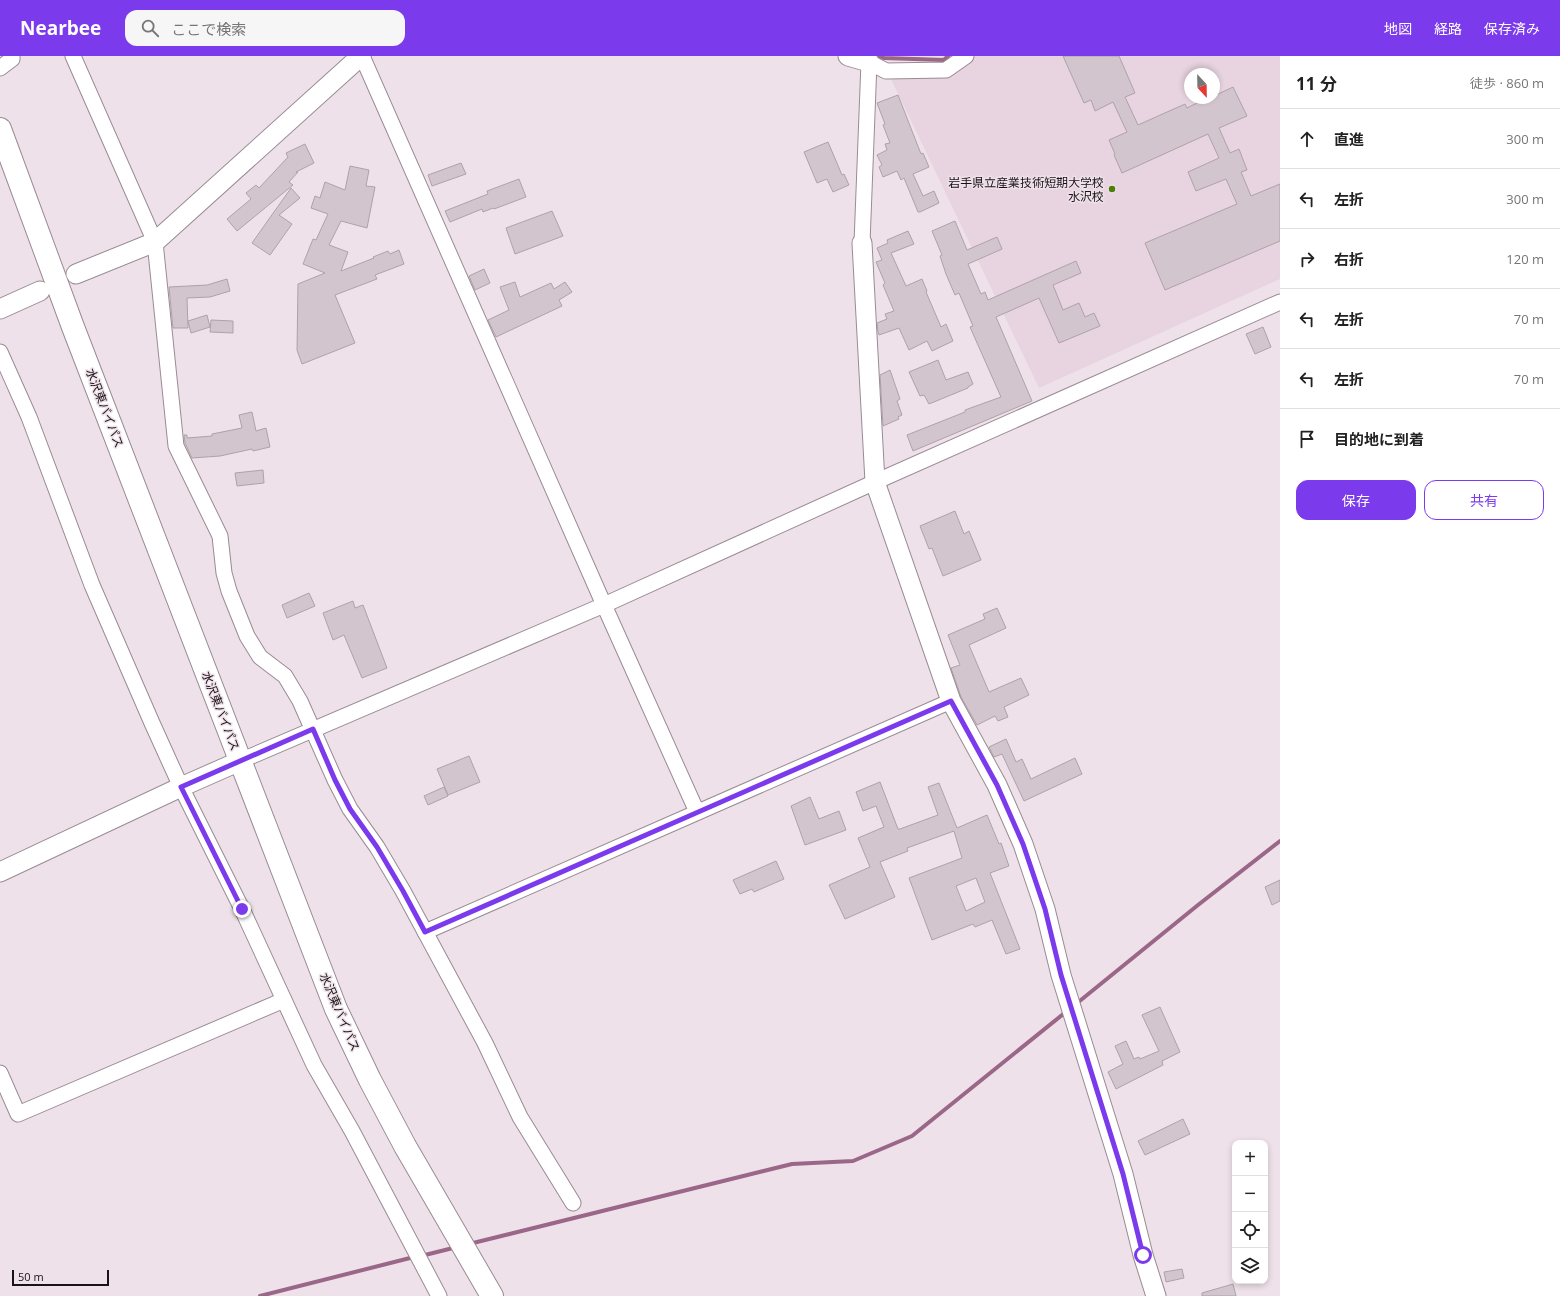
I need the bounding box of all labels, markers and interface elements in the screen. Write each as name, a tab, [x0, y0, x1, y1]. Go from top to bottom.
search box	[125, 10, 405, 46]
text: Nearbee	[20, 15, 101, 41]
icon: search	[139, 17, 161, 39]
text: ここで検索	[171, 19, 246, 39]
text: 地図	[1384, 19, 1412, 38]
text: 経路	[1434, 19, 1462, 38]
text: 保存済み	[1484, 19, 1540, 38]
north arrow	[1184, 68, 1220, 104]
text: 11 分	[1296, 72, 1337, 95]
text: 徒歩 · 860 m	[1470, 74, 1544, 92]
icon: ahead	[1296, 128, 1318, 150]
text: 直進	[1334, 129, 1364, 149]
text: 300 m	[1506, 130, 1544, 148]
place label: 岩手県立産業技術短期大学校 水沢校	[948, 174, 1104, 205]
marker: 岩手県立産業技術短期大学校 水沢校	[1107, 184, 1117, 194]
icon: left	[1296, 188, 1318, 210]
text: 左折	[1334, 189, 1364, 209]
text: 300 m	[1506, 190, 1544, 208]
icon: right	[1296, 248, 1318, 270]
text: 右折	[1334, 249, 1364, 269]
text: 120 m	[1506, 250, 1544, 268]
icon: left	[1296, 308, 1318, 330]
text: 左折	[1334, 309, 1364, 329]
text: 70 m	[1514, 310, 1544, 328]
street label: 水沢東バイパス	[82, 366, 128, 450]
icon: left	[1296, 368, 1318, 390]
text: 左折	[1334, 369, 1364, 389]
text: 70 m	[1514, 370, 1544, 388]
icon: arrive	[1296, 428, 1318, 450]
text: 目的地に到着	[1334, 429, 1424, 449]
button: 保存	[1296, 480, 1416, 520]
button: 共有	[1424, 480, 1544, 520]
street label: 水沢東バイパス	[198, 669, 244, 753]
route end	[233, 900, 251, 918]
street label: 水沢東バイパス	[316, 970, 364, 1054]
map controls	[1232, 1140, 1268, 1284]
button: +	[1232, 1140, 1268, 1176]
button: −	[1232, 1176, 1268, 1212]
button: locate	[1232, 1212, 1268, 1248]
route start	[1134, 1246, 1152, 1264]
button: layers	[1232, 1248, 1268, 1284]
scale bar	[12, 1268, 109, 1287]
text: 50 m	[18, 1269, 44, 1284]

